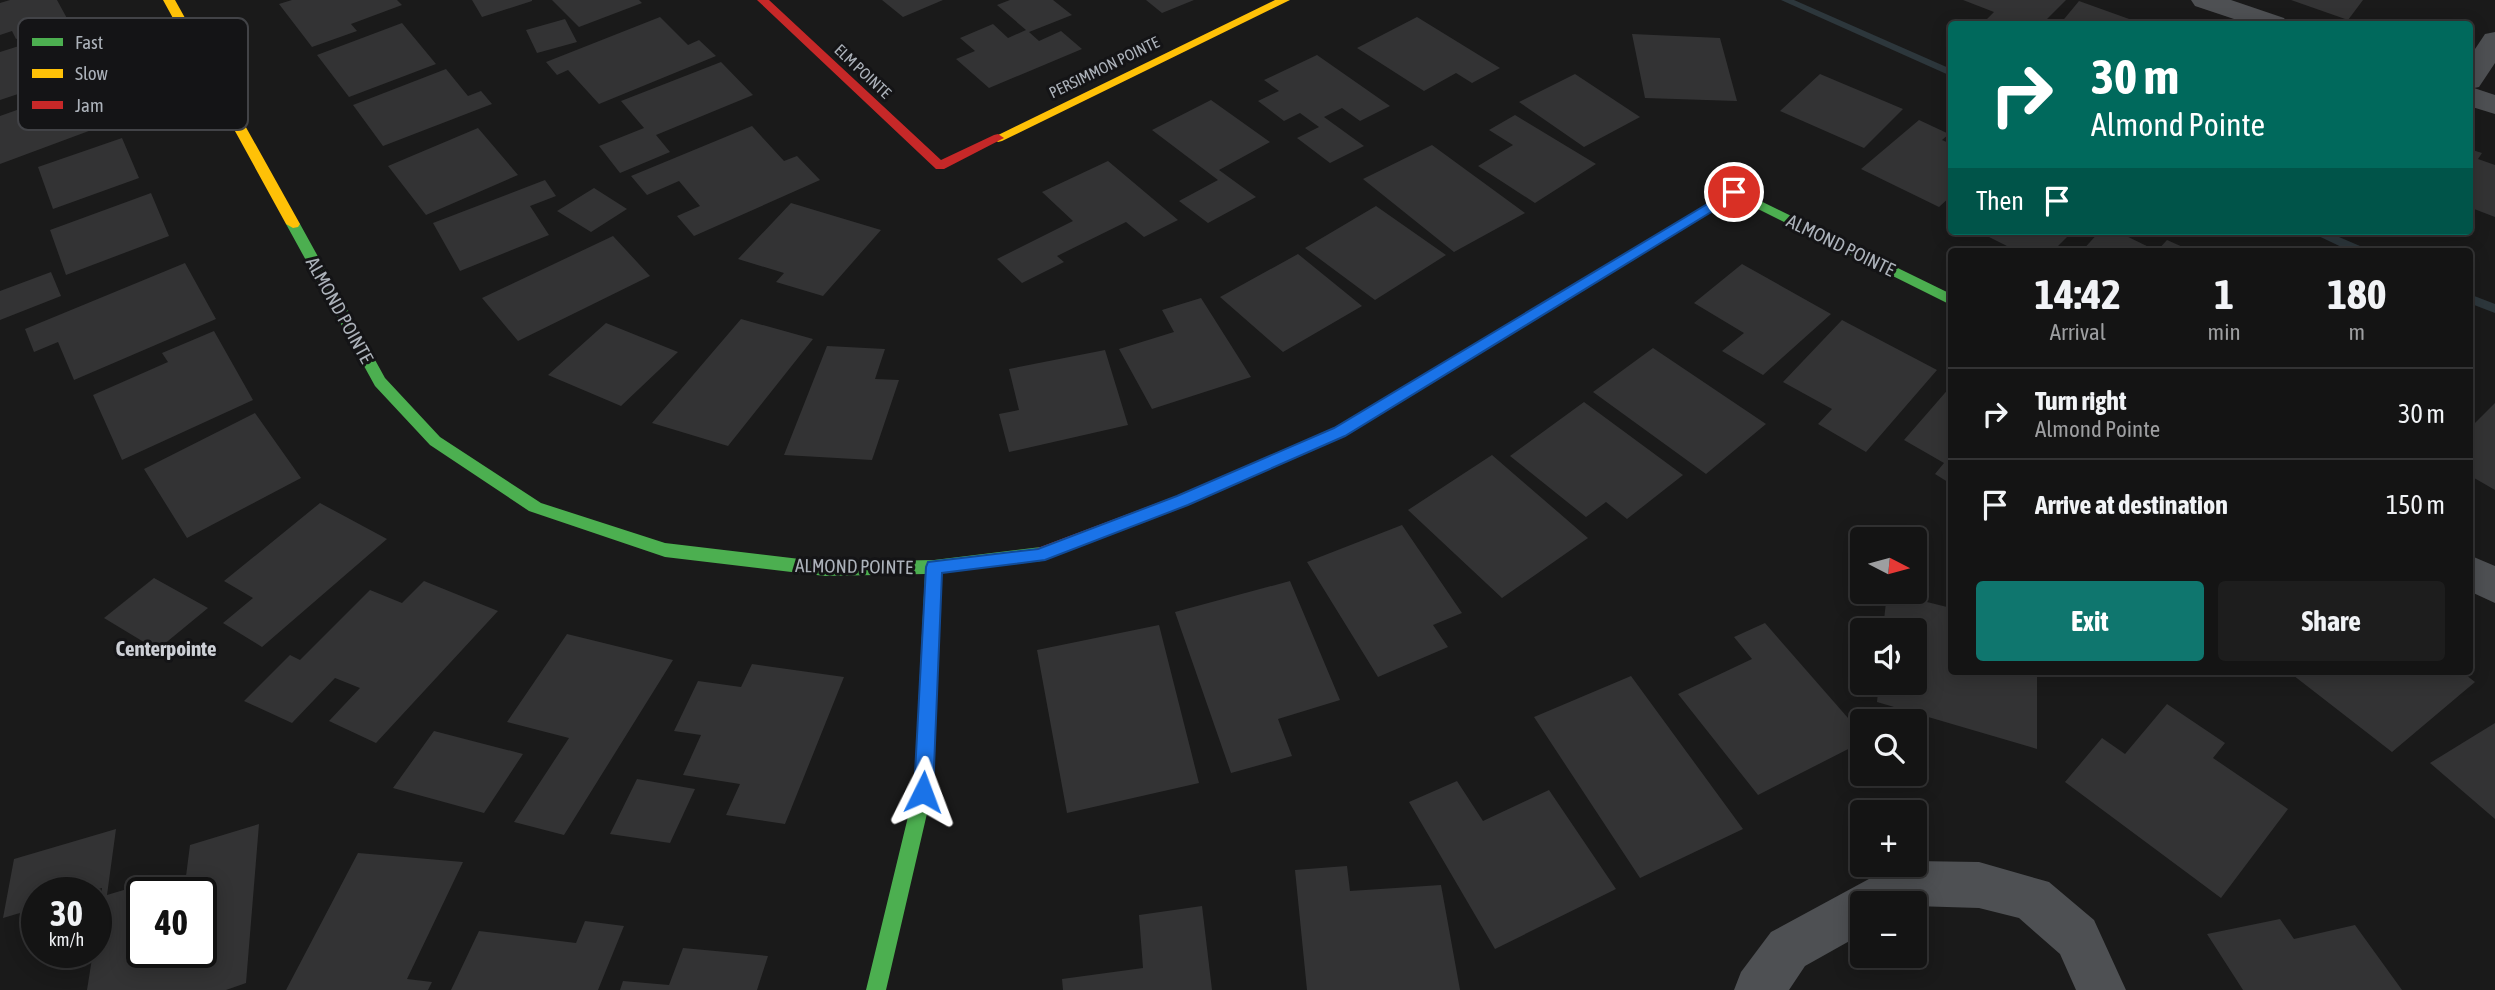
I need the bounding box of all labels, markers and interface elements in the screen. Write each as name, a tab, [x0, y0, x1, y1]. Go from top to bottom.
legend	[18, 18, 248, 130]
text: Fast	[75, 31, 103, 53]
street label: PERSIMMON POINTE	[1046, 32, 1162, 101]
street label: ELM POINTE	[831, 40, 895, 102]
text: 30 m	[2091, 48, 2179, 104]
icon: right	[1976, 49, 2067, 140]
text: Slow	[75, 62, 109, 84]
text: Jam	[75, 94, 104, 116]
text: Almond Pointe	[2091, 106, 2265, 143]
pin	[1704, 162, 1764, 222]
icon: arrive	[1715, 173, 1753, 211]
icon: arrive	[2038, 182, 2076, 220]
text: Then	[1976, 186, 2024, 216]
street label: ALMOND POINTE	[1783, 209, 1899, 281]
street label: ALMOND POINTE	[302, 253, 378, 367]
text: 14:42	[2035, 270, 2121, 318]
text: 1	[2214, 270, 2234, 318]
text: 180	[2327, 270, 2386, 318]
text: Arrival	[2050, 319, 2106, 345]
text: min	[2208, 319, 2241, 345]
text: m	[2349, 319, 2365, 345]
text: Turn right	[2035, 386, 2126, 416]
icon: right	[1976, 395, 2014, 433]
text: 30 m	[2398, 399, 2445, 429]
text: Almond Pointe	[2035, 416, 2160, 442]
icon: arrive	[1976, 486, 2014, 524]
text: Arrive at destination	[2035, 490, 2228, 520]
text: 150 m	[2386, 490, 2445, 520]
north arrow	[1850, 527, 1927, 604]
map controls	[1850, 527, 1927, 968]
street label: ALMOND POINTE	[795, 554, 913, 578]
button: Exit	[1976, 581, 2204, 661]
button: Share	[2218, 581, 2445, 661]
button: sound	[1850, 618, 1927, 695]
district label: Centerpointe	[116, 636, 216, 660]
button: search	[1850, 709, 1927, 786]
position arrow	[886, 755, 960, 829]
button: +	[1850, 800, 1927, 877]
speed limit sign: 40	[126, 877, 217, 968]
button: −	[1850, 891, 1927, 968]
text: 30	[50, 893, 83, 933]
text: km/h	[49, 929, 84, 950]

